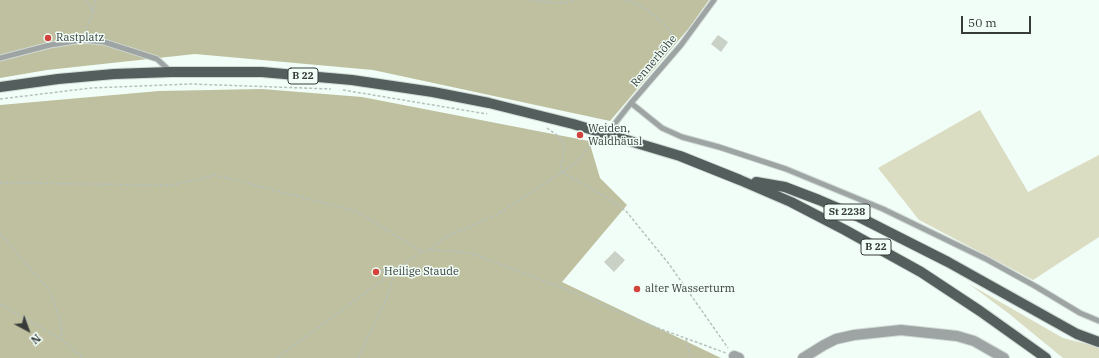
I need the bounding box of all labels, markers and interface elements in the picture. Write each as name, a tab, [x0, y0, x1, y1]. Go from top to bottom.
scale bar	[963, 8, 1033, 34]
text: 50 m	[968, 15, 997, 30]
place label: Rastplatz	[56, 31, 104, 45]
street label: Rennerhöhe	[628, 32, 680, 90]
marker: Rastplatz	[43, 33, 53, 43]
road number: B 22	[288, 68, 318, 84]
place label: Weiden, Waldhäusl	[588, 122, 642, 148]
marker: Weiden, Waldhäusl	[575, 130, 585, 140]
road number: St 2238	[824, 204, 870, 220]
road number: B 22	[861, 239, 891, 255]
place label: Heilige Staude	[384, 265, 459, 279]
marker: Heilige Staude	[371, 267, 381, 277]
place label: alter Wasserturm	[645, 282, 735, 296]
marker: alter Wasserturm	[632, 284, 642, 294]
north arrow	[8, 310, 48, 350]
text: N	[28, 331, 44, 347]

